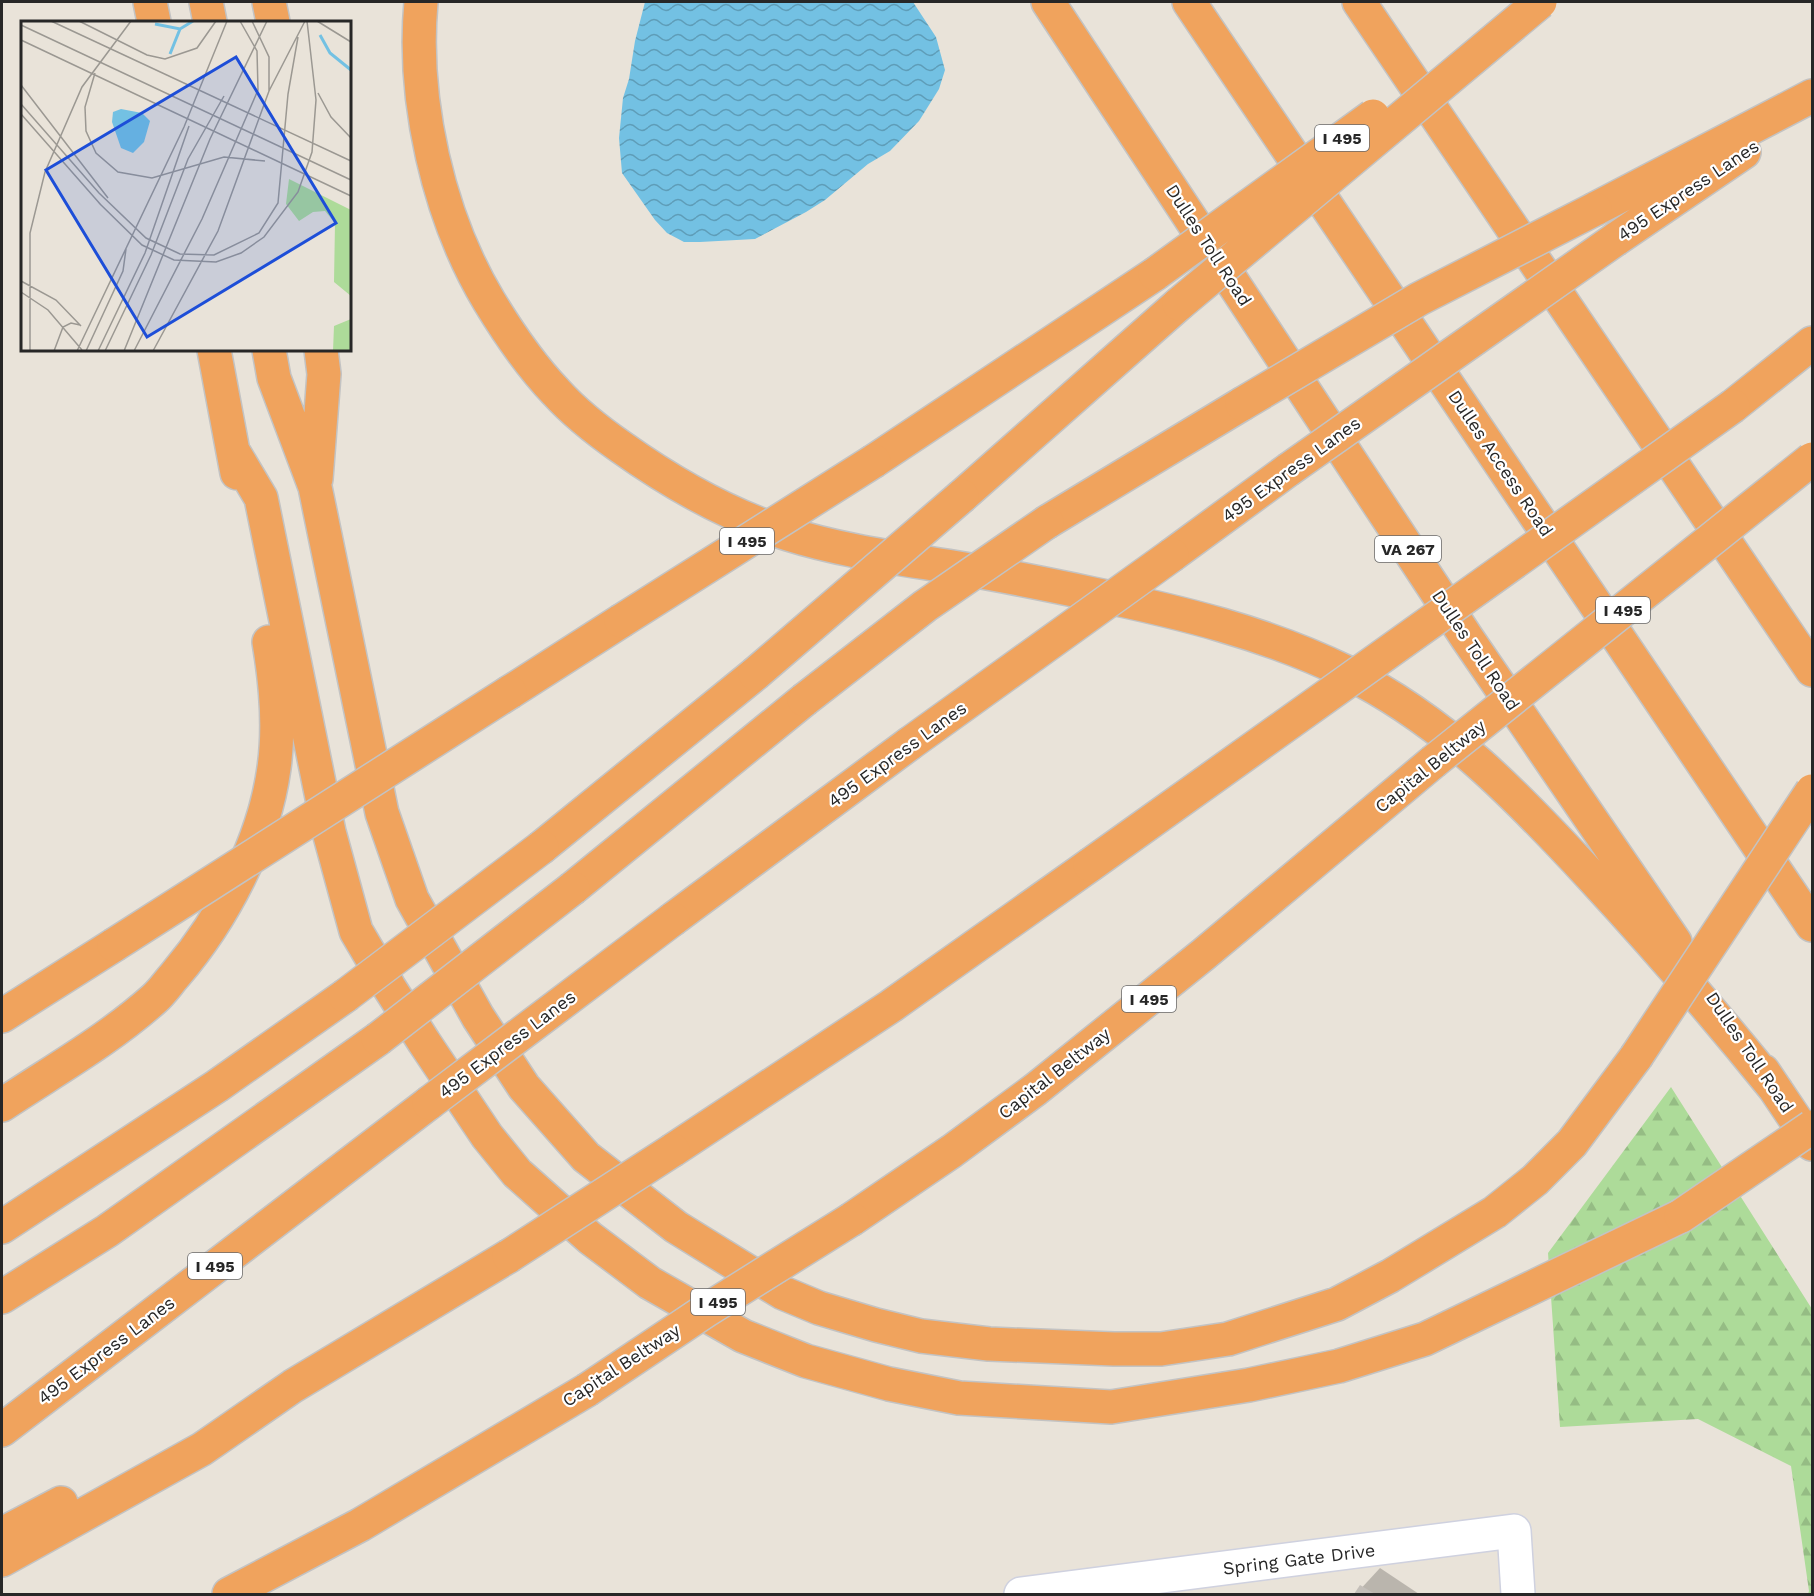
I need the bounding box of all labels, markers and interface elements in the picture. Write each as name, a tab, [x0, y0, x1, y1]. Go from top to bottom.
inset map	[21, 21, 351, 351]
road number: I 495	[1315, 125, 1369, 151]
street label: 495 Express Lanes	[1613, 135, 1763, 245]
street label: Dulles Toll Road	[1162, 180, 1256, 310]
street label: Dulles Access Road	[1444, 386, 1558, 540]
street label: 495 Express Lanes	[1218, 412, 1364, 526]
road number: I 495	[720, 528, 774, 554]
road number: VA 267	[1375, 536, 1441, 562]
street label: Dulles Toll Road	[1428, 586, 1524, 714]
road number: I 495	[1596, 597, 1650, 623]
street label: 495 Express Lanes	[824, 697, 970, 811]
street label: Capital Beltway	[1371, 715, 1490, 817]
street label: 495 Express Lanes	[435, 986, 579, 1102]
road number: I 495	[1122, 986, 1176, 1012]
street label: Dulles Toll Road	[1702, 988, 1798, 1116]
street label: Capital Beltway	[994, 1022, 1115, 1123]
road number: I 495	[188, 1253, 242, 1279]
road number: I 495	[691, 1289, 745, 1315]
street label: 495 Express Lanes	[34, 1292, 178, 1408]
street label: Capital Beltway	[558, 1319, 684, 1411]
street label: Spring Gate Drive	[1222, 1539, 1376, 1579]

